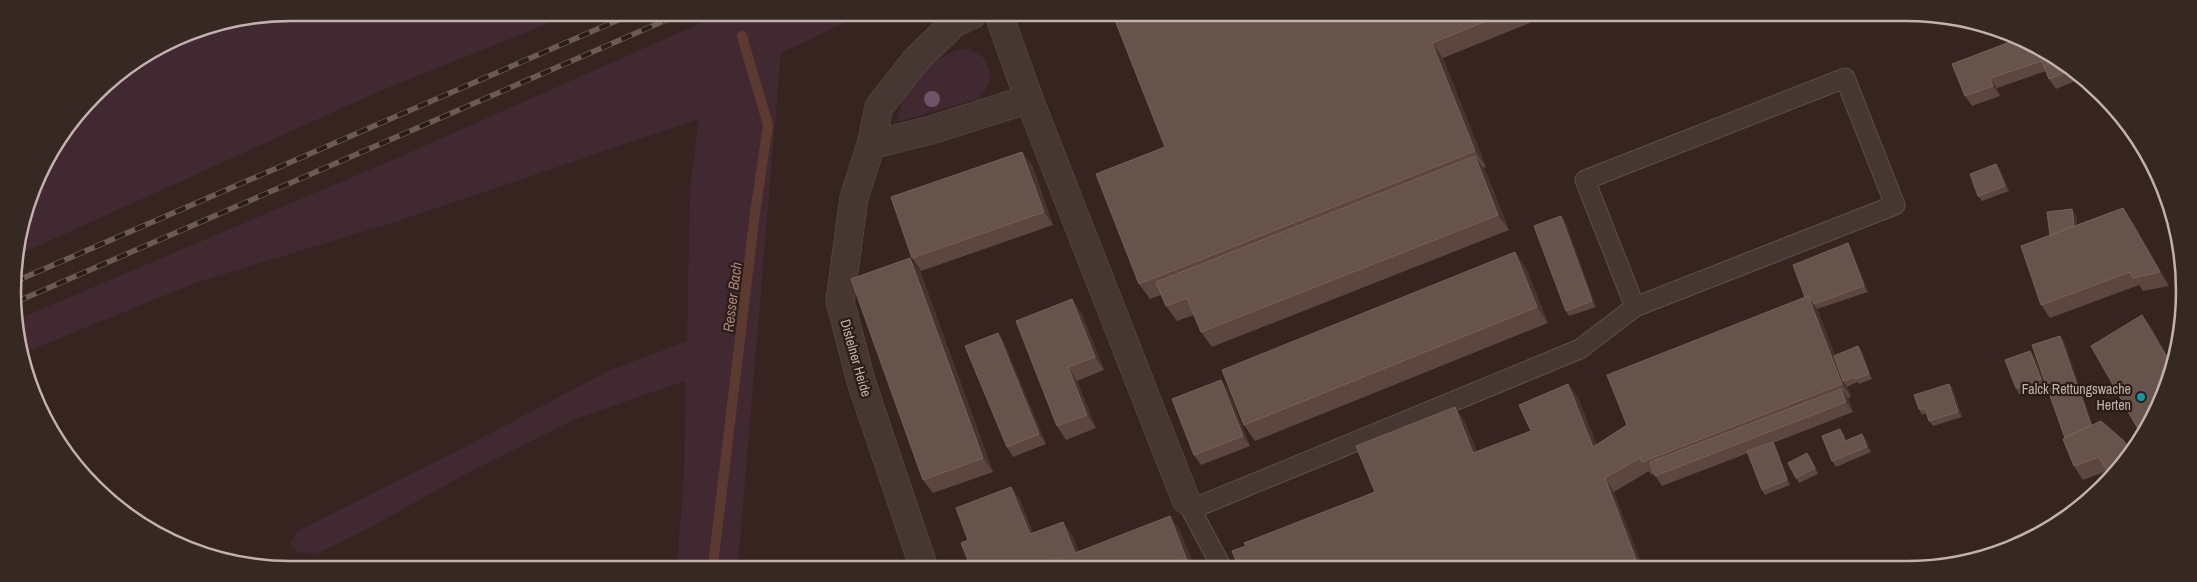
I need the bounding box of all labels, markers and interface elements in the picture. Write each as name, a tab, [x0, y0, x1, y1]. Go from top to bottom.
water label: Resser Bach	[717, 261, 747, 333]
street label: Distelner Heide	[836, 317, 876, 399]
place label: Falck Rettungswache Herten	[2022, 380, 2131, 414]
marker: Falck Rettungswache Herten	[2135, 391, 2147, 403]

